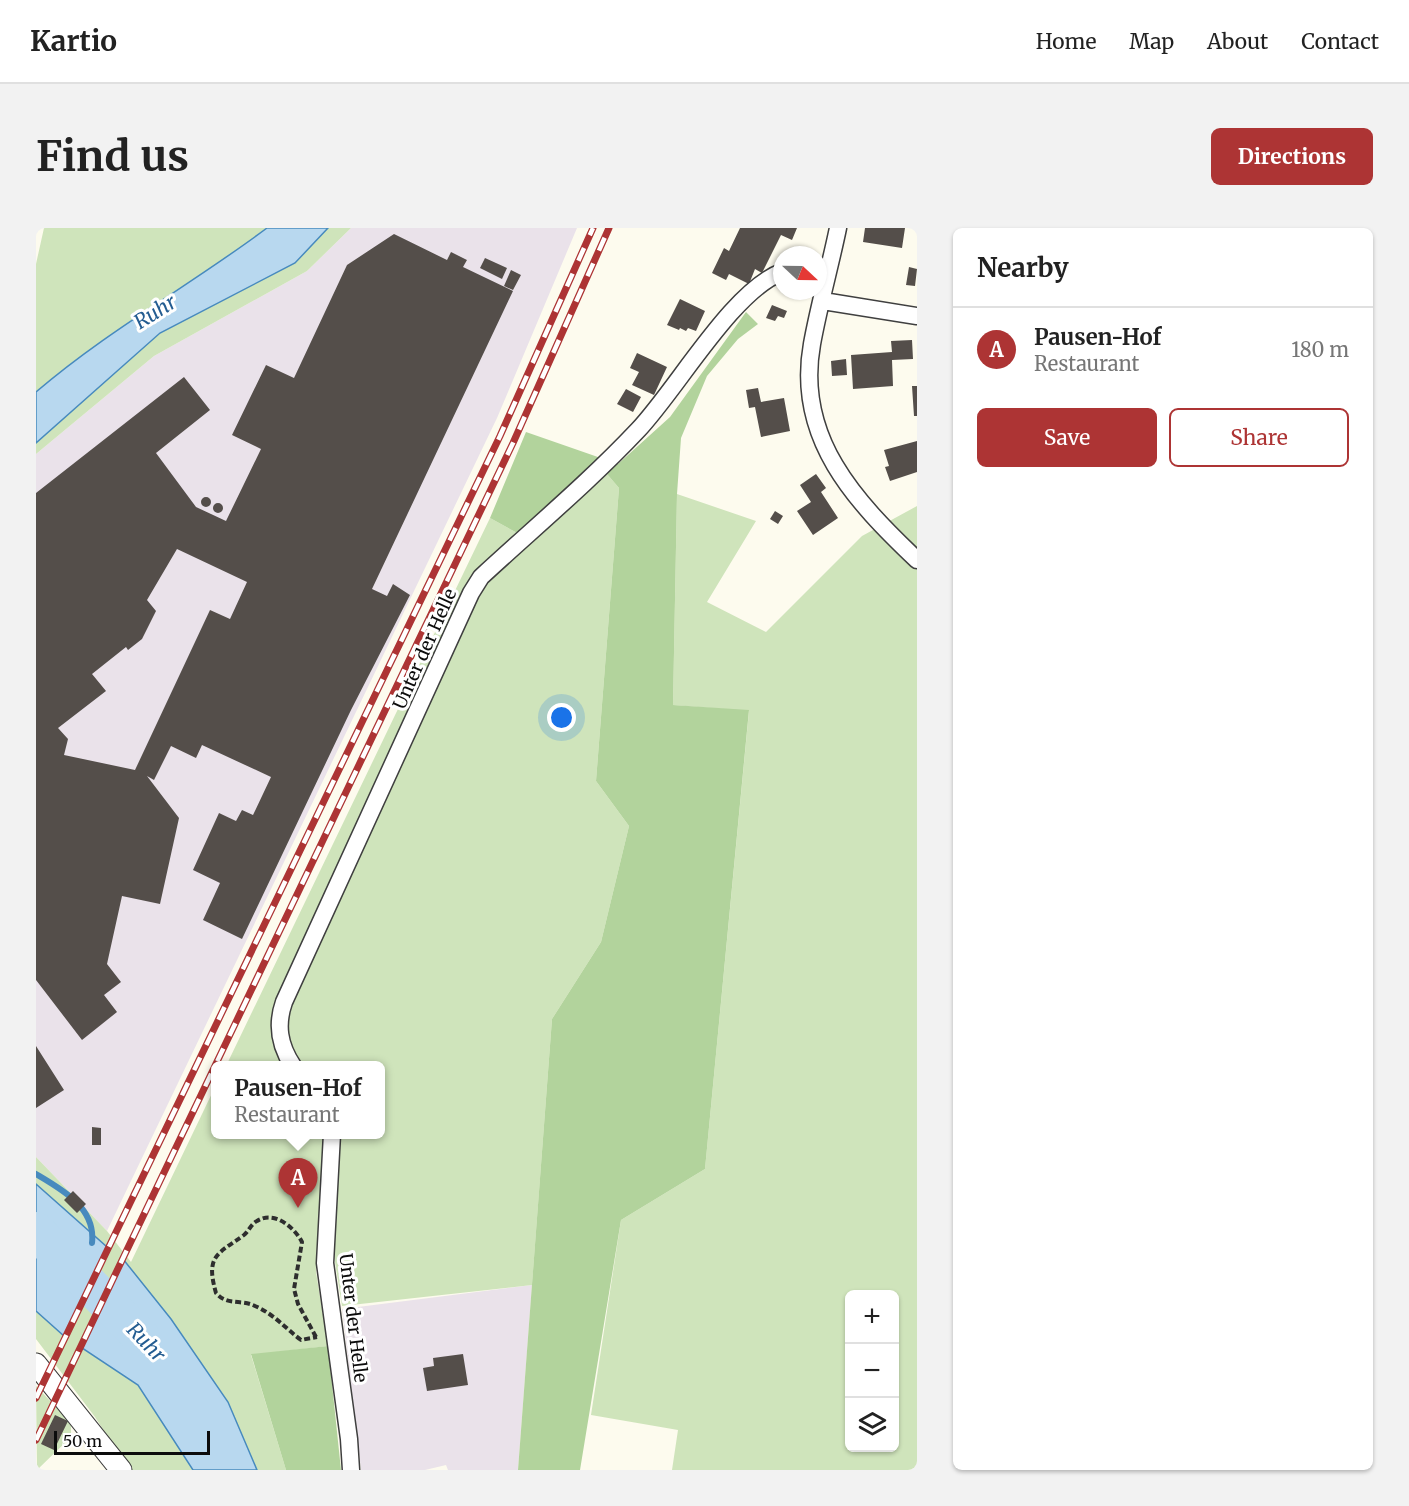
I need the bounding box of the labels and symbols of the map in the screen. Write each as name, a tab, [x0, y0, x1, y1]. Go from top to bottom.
north arrow	[773, 246, 827, 300]
water label: Ruhr	[129, 289, 181, 334]
street label: Unter der Helle	[388, 585, 461, 713]
your location	[547, 703, 576, 732]
pin: A	[278, 1158, 318, 1208]
street label: Unter der Helle	[334, 1252, 373, 1384]
water label: Ruhr	[122, 1317, 172, 1367]
scale bar	[54, 1428, 210, 1456]

